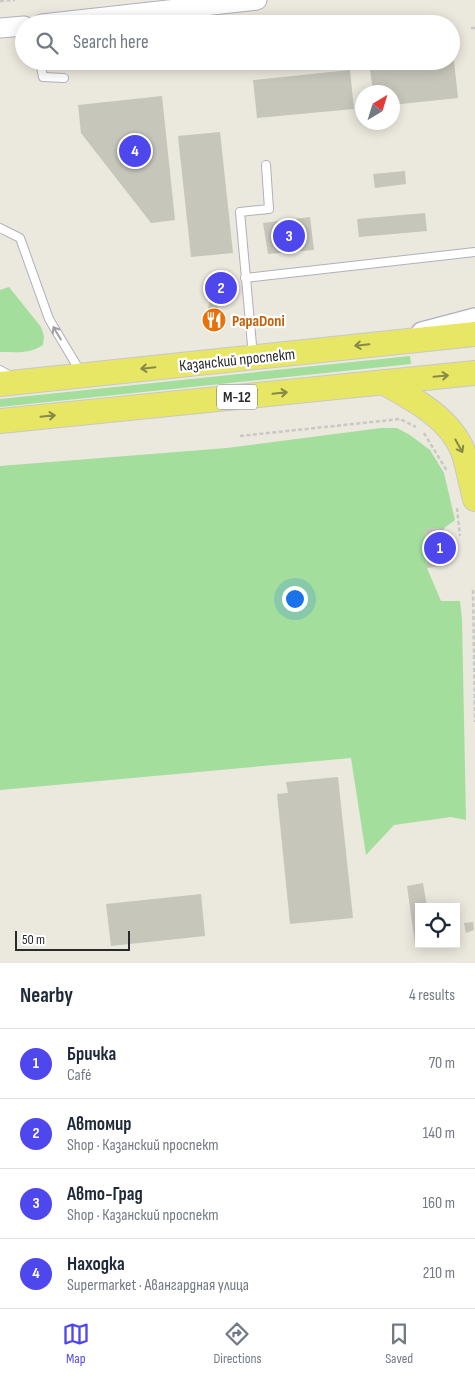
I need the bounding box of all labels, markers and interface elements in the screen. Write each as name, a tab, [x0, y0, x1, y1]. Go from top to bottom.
search box	[15, 15, 460, 70]
icon: search	[33, 29, 61, 57]
text: Search here	[73, 31, 149, 54]
north arrow	[355, 85, 400, 130]
pin: 4	[119, 132, 151, 170]
pin: 3	[273, 217, 305, 255]
pin: 2	[205, 269, 237, 307]
restaurant icon: PapaDoni	[201, 307, 227, 333]
place label: PapaDoni	[232, 312, 285, 331]
one-way arrow	[51, 327, 61, 341]
one-way arrow	[354, 340, 370, 350]
street label: Казанский проспект	[178, 345, 296, 376]
one-way arrow	[140, 363, 156, 373]
one-way arrow	[433, 372, 449, 381]
road number: М-12	[217, 384, 257, 410]
one-way arrow	[271, 388, 287, 397]
one-way arrow	[40, 412, 56, 421]
one-way arrow	[454, 438, 464, 453]
pin: 1	[424, 529, 456, 567]
your location	[282, 586, 308, 612]
map controls	[415, 903, 460, 948]
button: locate	[415, 903, 460, 948]
scale bar	[15, 928, 130, 951]
text: 50 m	[22, 931, 45, 948]
text: Nearby	[20, 983, 73, 1008]
text: 4 results	[409, 986, 455, 1005]
text: Бричка	[67, 1043, 116, 1066]
text: 1	[33, 1054, 39, 1073]
text: 70 m	[429, 1054, 455, 1073]
text: Café	[67, 1066, 91, 1085]
text: Автомир	[67, 1113, 131, 1136]
text: 2	[32, 1124, 40, 1143]
text: 140 m	[423, 1124, 455, 1143]
text: Shop · Казанский проспект	[67, 1136, 218, 1155]
text: Авто-Град	[67, 1183, 143, 1206]
text: 3	[32, 1194, 40, 1213]
text: 160 m	[422, 1194, 455, 1213]
text: Shop · Казанский проспект	[67, 1206, 218, 1225]
text: Находка	[67, 1253, 125, 1276]
text: 4	[32, 1264, 40, 1283]
text: 210 m	[423, 1264, 455, 1283]
text: Supermarket · Авангардная улица	[67, 1276, 249, 1295]
tab: Map	[62, 1320, 90, 1367]
tab: Directions	[213, 1320, 262, 1367]
tab: Saved	[385, 1320, 413, 1367]

